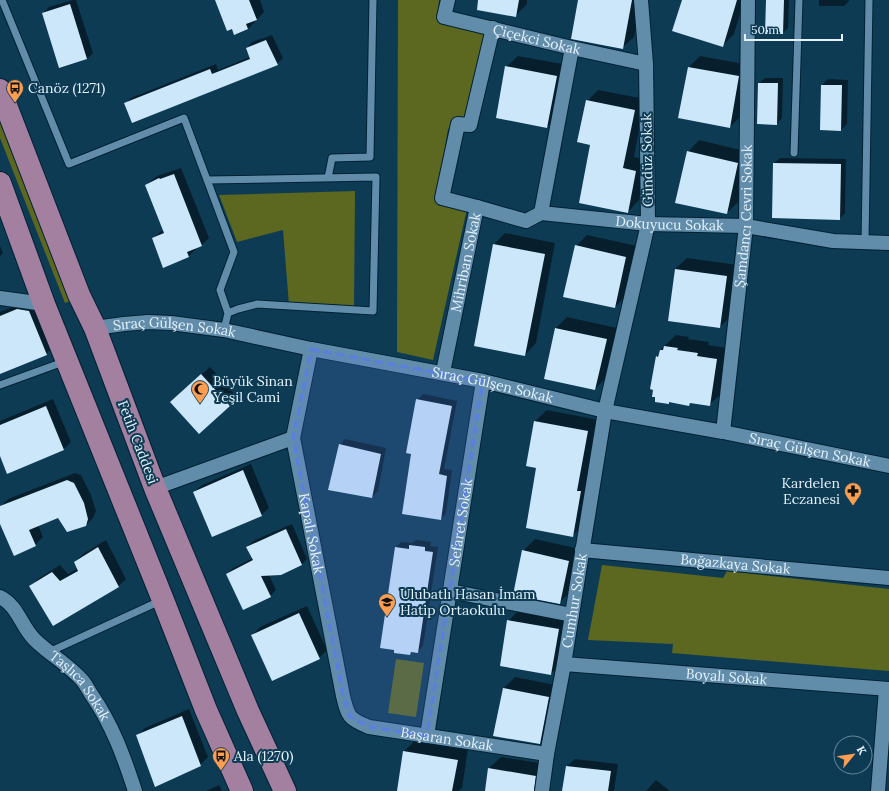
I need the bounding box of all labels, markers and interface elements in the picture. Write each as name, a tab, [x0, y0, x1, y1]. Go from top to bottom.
scale bar	[745, 16, 842, 42]
street label: Çiçekci Sokak	[491, 20, 583, 59]
text: 50 m	[751, 22, 779, 37]
bus stop icon: Canöz (1271)	[5, 78, 25, 103]
place label: Canöz (1271)	[28, 79, 105, 97]
street label: Gündüz Sokak	[637, 113, 657, 207]
street label: Şamdancı Cevri Sokak	[730, 144, 756, 289]
street label: Mihriban Sokak	[447, 210, 485, 314]
street label: Dokuyucu Sokak	[615, 212, 724, 235]
street label: Sıraç Gülşen Sokak	[112, 313, 238, 341]
street label: Sıraç Gülşen Sokak	[431, 363, 556, 407]
place label: Büyük Sinan Yeşil Cami	[212, 372, 293, 406]
mosque icon: Büyük Sinan Yeşil Cami	[190, 379, 210, 404]
street label: Fetih Caddesi	[114, 398, 162, 486]
street label: Sıraç Gülşen Sokak	[747, 429, 873, 471]
place label: Kardelen Eczanesi	[781, 474, 840, 508]
street label: Sefaret Sokak	[445, 477, 477, 568]
pharmacy icon: Kardelen Eczanesi	[843, 481, 863, 506]
street label: Kapalı Sokak	[295, 491, 328, 576]
street label: Boğazkaya Sokak	[680, 550, 792, 578]
street label: Cumhur Sokak	[558, 552, 591, 649]
place label: Ulubatlı Hasan İmam Hatip Ortaokulu	[400, 585, 536, 619]
school or university icon: Ulubatlı Hasan İmam Hatip Ortaokulu	[377, 592, 397, 617]
street label: Taşlıca Sokak	[46, 647, 115, 724]
street label: Boyalı Sokak	[685, 664, 768, 689]
street label: Başaran Sokak	[399, 723, 495, 755]
north arrow	[833, 735, 873, 775]
text: K	[854, 743, 870, 757]
bus stop icon: Ala (1270)	[211, 746, 231, 771]
place label: Ala (1270)	[233, 747, 294, 765]

